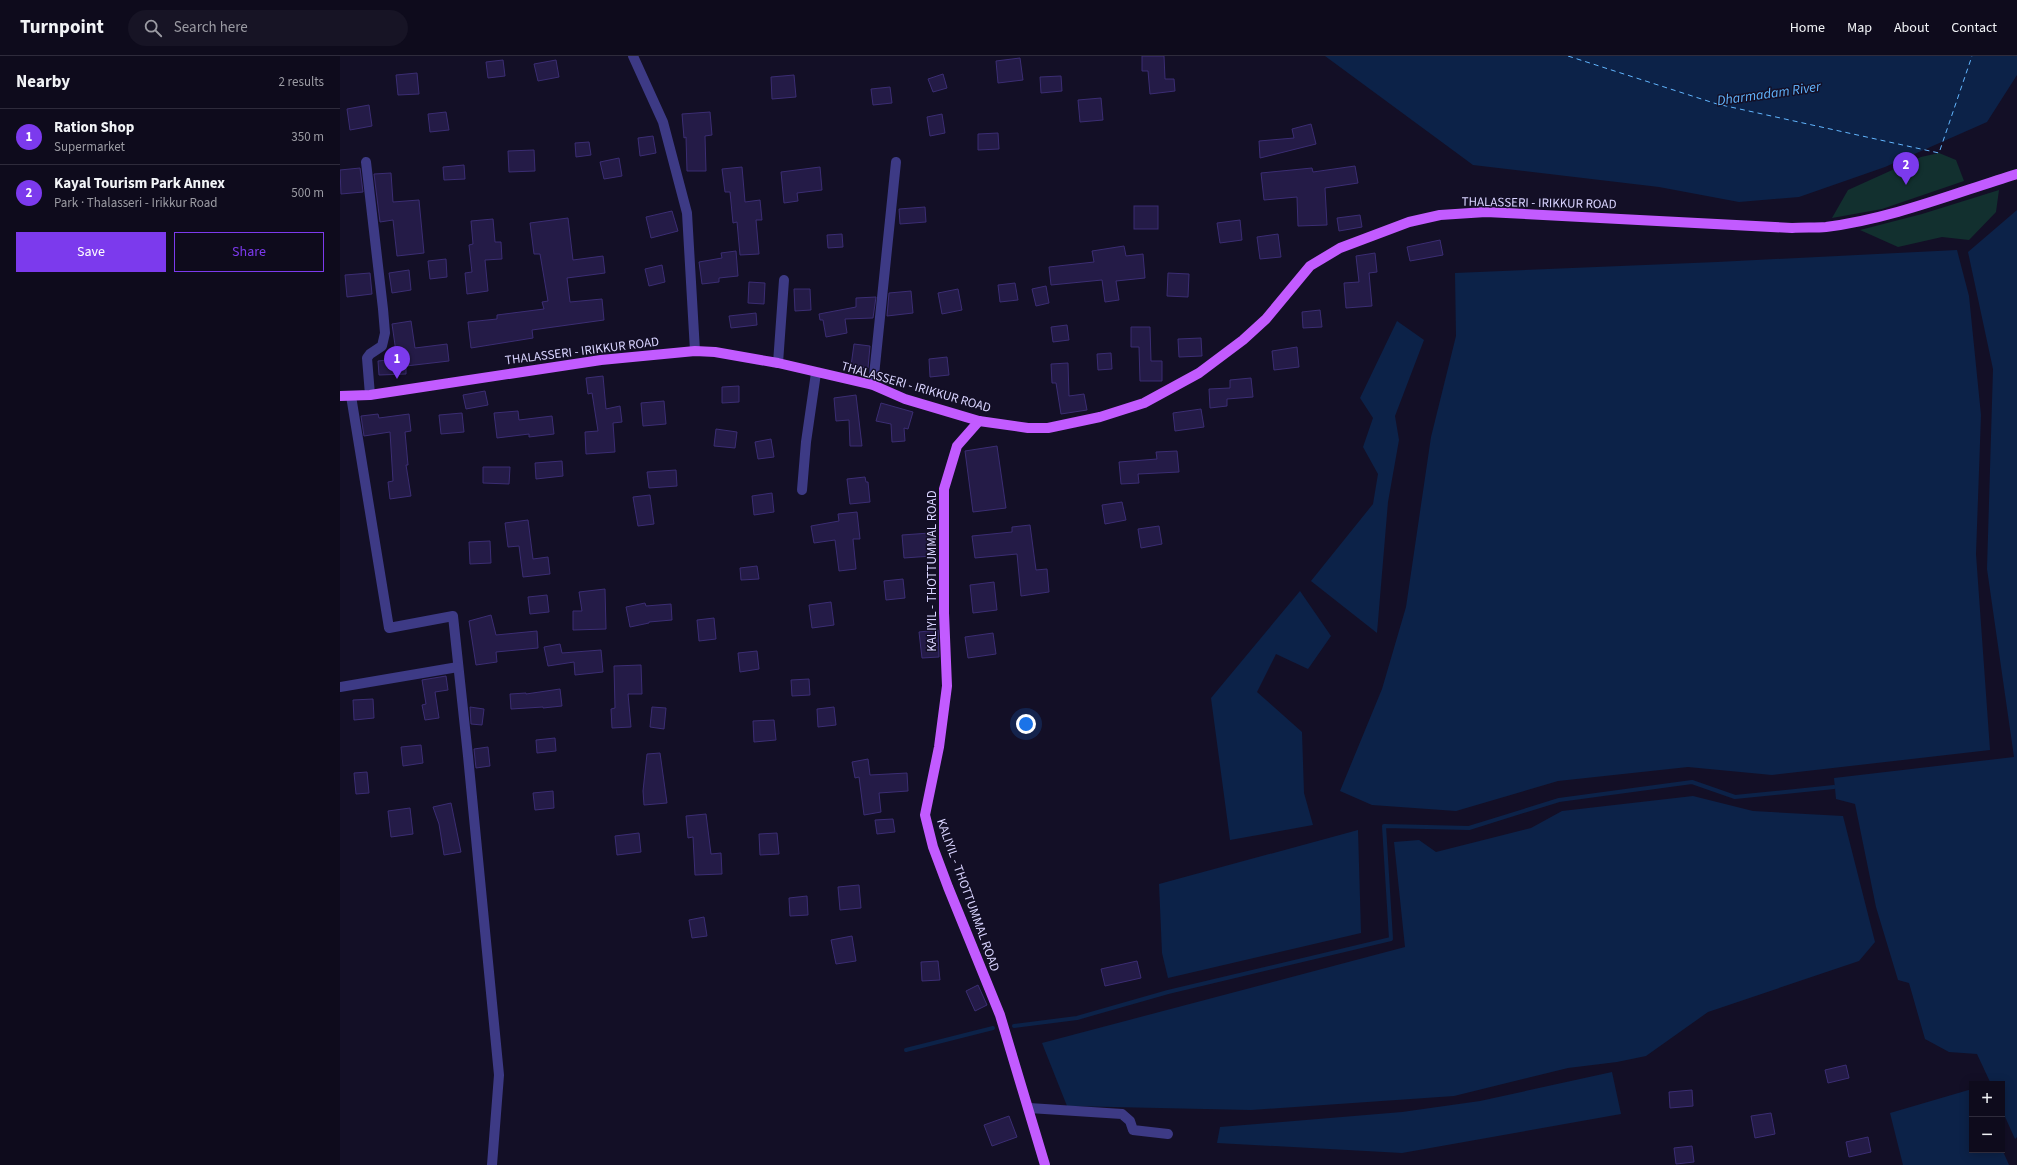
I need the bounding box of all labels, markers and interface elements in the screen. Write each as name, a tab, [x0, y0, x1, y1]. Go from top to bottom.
search box	[128, 10, 408, 46]
text: Turnpoint	[20, 14, 104, 41]
icon: search	[142, 17, 164, 39]
text: Search here	[174, 17, 248, 38]
text: Home	[1790, 18, 1825, 38]
text: Map	[1847, 18, 1872, 38]
text: About	[1894, 18, 1929, 38]
text: Contact	[1951, 18, 1997, 38]
text: Nearby	[16, 70, 70, 94]
text: 2 results	[279, 73, 324, 91]
water label: Dharmadam River	[1716, 77, 1823, 111]
text: Ration Shop	[54, 117, 134, 138]
text: 1	[26, 128, 32, 146]
text: 350 m	[291, 128, 324, 146]
text: Supermarket	[54, 138, 125, 156]
pin: 2	[1893, 152, 1919, 185]
text: Kayal Tourism Park Annex	[54, 173, 225, 194]
text: 2	[26, 184, 32, 202]
text: 500 m	[291, 184, 324, 202]
street label: THALASSERI - IRIKKUR ROAD	[1461, 193, 1617, 213]
text: Park · Thalasseri - Irikkur Road	[54, 194, 217, 212]
button: Save	[16, 232, 166, 272]
button: Share	[174, 232, 324, 272]
street label: THALASSERI - IRIKKUR ROAD	[504, 333, 660, 369]
pin: 1	[384, 346, 410, 379]
street label: THALASSERI - IRIKKUR ROAD	[839, 357, 993, 417]
street label: KALIYIL - THOTTUMMAL ROAD	[923, 490, 941, 652]
your location	[1016, 714, 1036, 734]
street label: KALIYIL - THOTTUMMAL ROAD	[932, 816, 1004, 974]
map controls	[1969, 1081, 2005, 1153]
button: +	[1969, 1081, 2005, 1117]
button: −	[1969, 1117, 2005, 1153]

